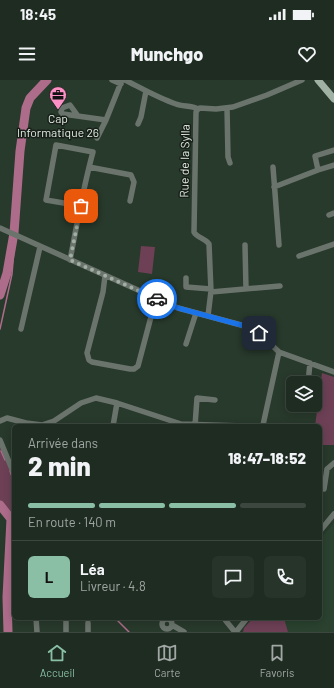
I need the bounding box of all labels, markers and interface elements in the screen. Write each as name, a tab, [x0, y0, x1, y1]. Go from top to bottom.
text: 18:45	[20, 5, 56, 23]
icon: menu	[16, 43, 38, 65]
text: Munchgo	[131, 43, 203, 65]
icon: heart	[296, 43, 318, 65]
office icon: Cap Informatique 26	[48, 85, 68, 110]
place label: Cap Informatique 26	[17, 111, 99, 139]
street label: Rue de la Sylla	[176, 124, 192, 198]
pin	[64, 189, 98, 223]
icon: bag	[70, 195, 92, 217]
courier	[137, 279, 177, 319]
icon: car	[146, 288, 168, 310]
pin	[242, 316, 276, 350]
icon: home	[248, 322, 270, 344]
map controls	[286, 376, 322, 412]
button: layers	[286, 376, 322, 412]
text: Arrivée dans	[28, 435, 98, 451]
text: 18:47–18:52	[228, 449, 306, 467]
text: 2 min	[28, 450, 91, 481]
text: En route · 140 m	[28, 514, 116, 530]
button: chat	[212, 556, 254, 598]
button: phone	[264, 556, 306, 598]
text: Léa	[80, 560, 105, 578]
text: L	[45, 568, 53, 586]
text: Livreur · 4.8	[80, 578, 146, 594]
tab: Accueil	[40, 642, 75, 679]
tab: Carte	[154, 642, 180, 679]
tab: Favoris	[260, 642, 294, 679]

